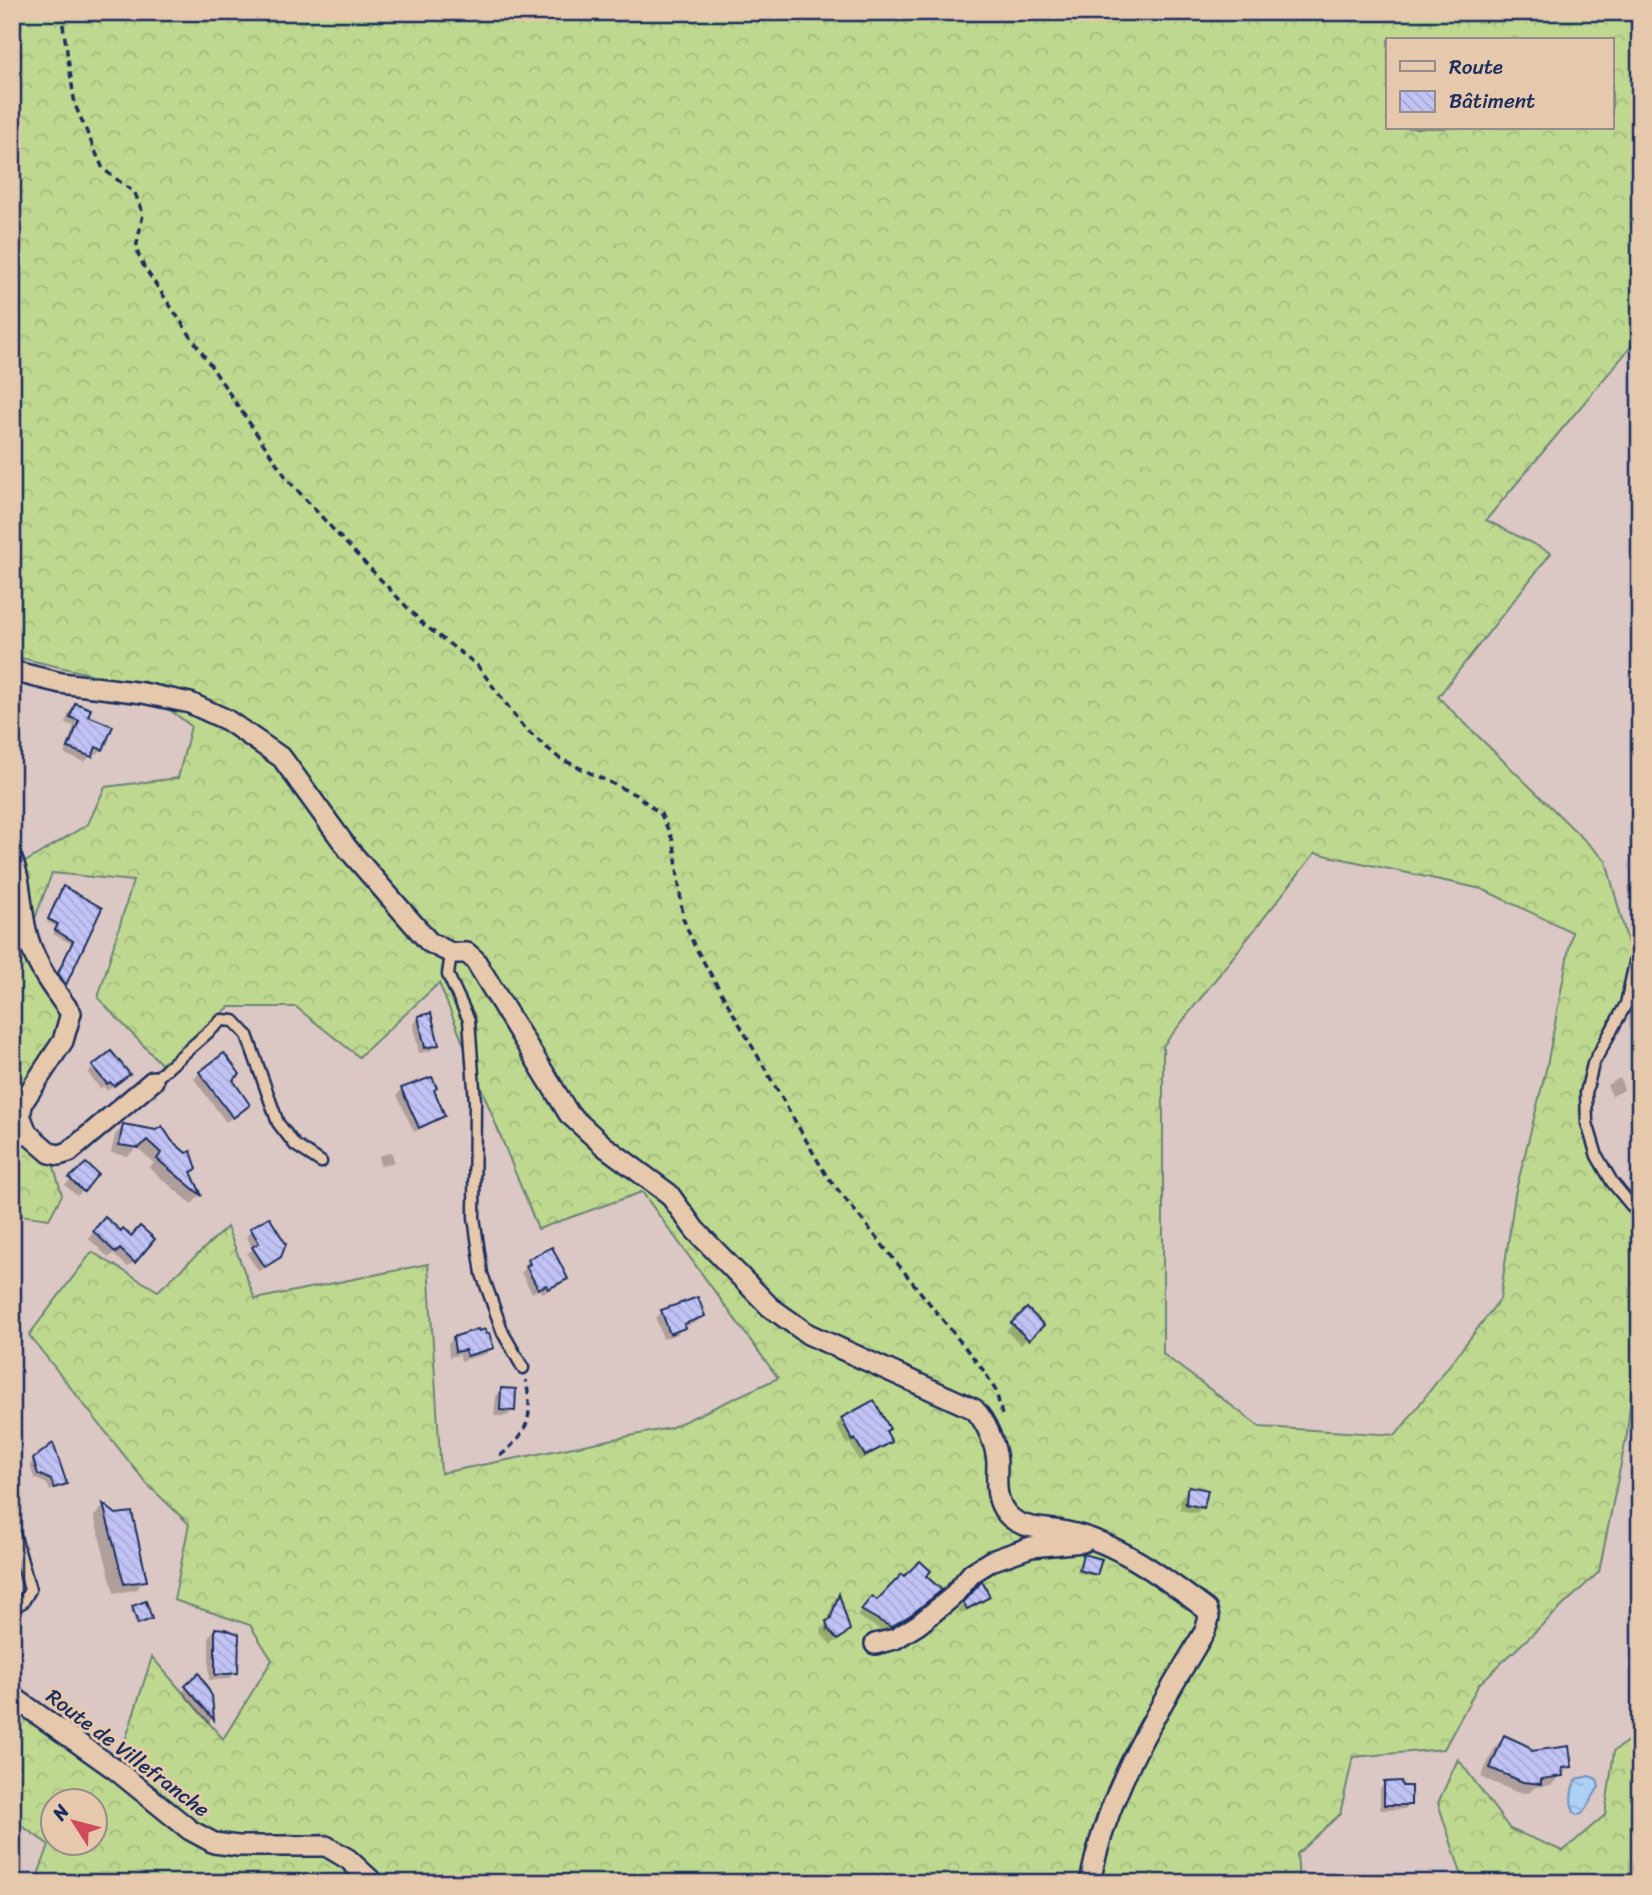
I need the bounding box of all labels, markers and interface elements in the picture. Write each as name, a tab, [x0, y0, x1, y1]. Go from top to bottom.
legend	[1386, 38, 1614, 130]
text: Route	[1449, 48, 1503, 86]
text: Bâtiment	[1449, 82, 1535, 120]
street label: Route de Villefranche	[38, 1678, 219, 1828]
north arrow	[38, 1786, 108, 1856]
text: N	[43, 1797, 78, 1828]

